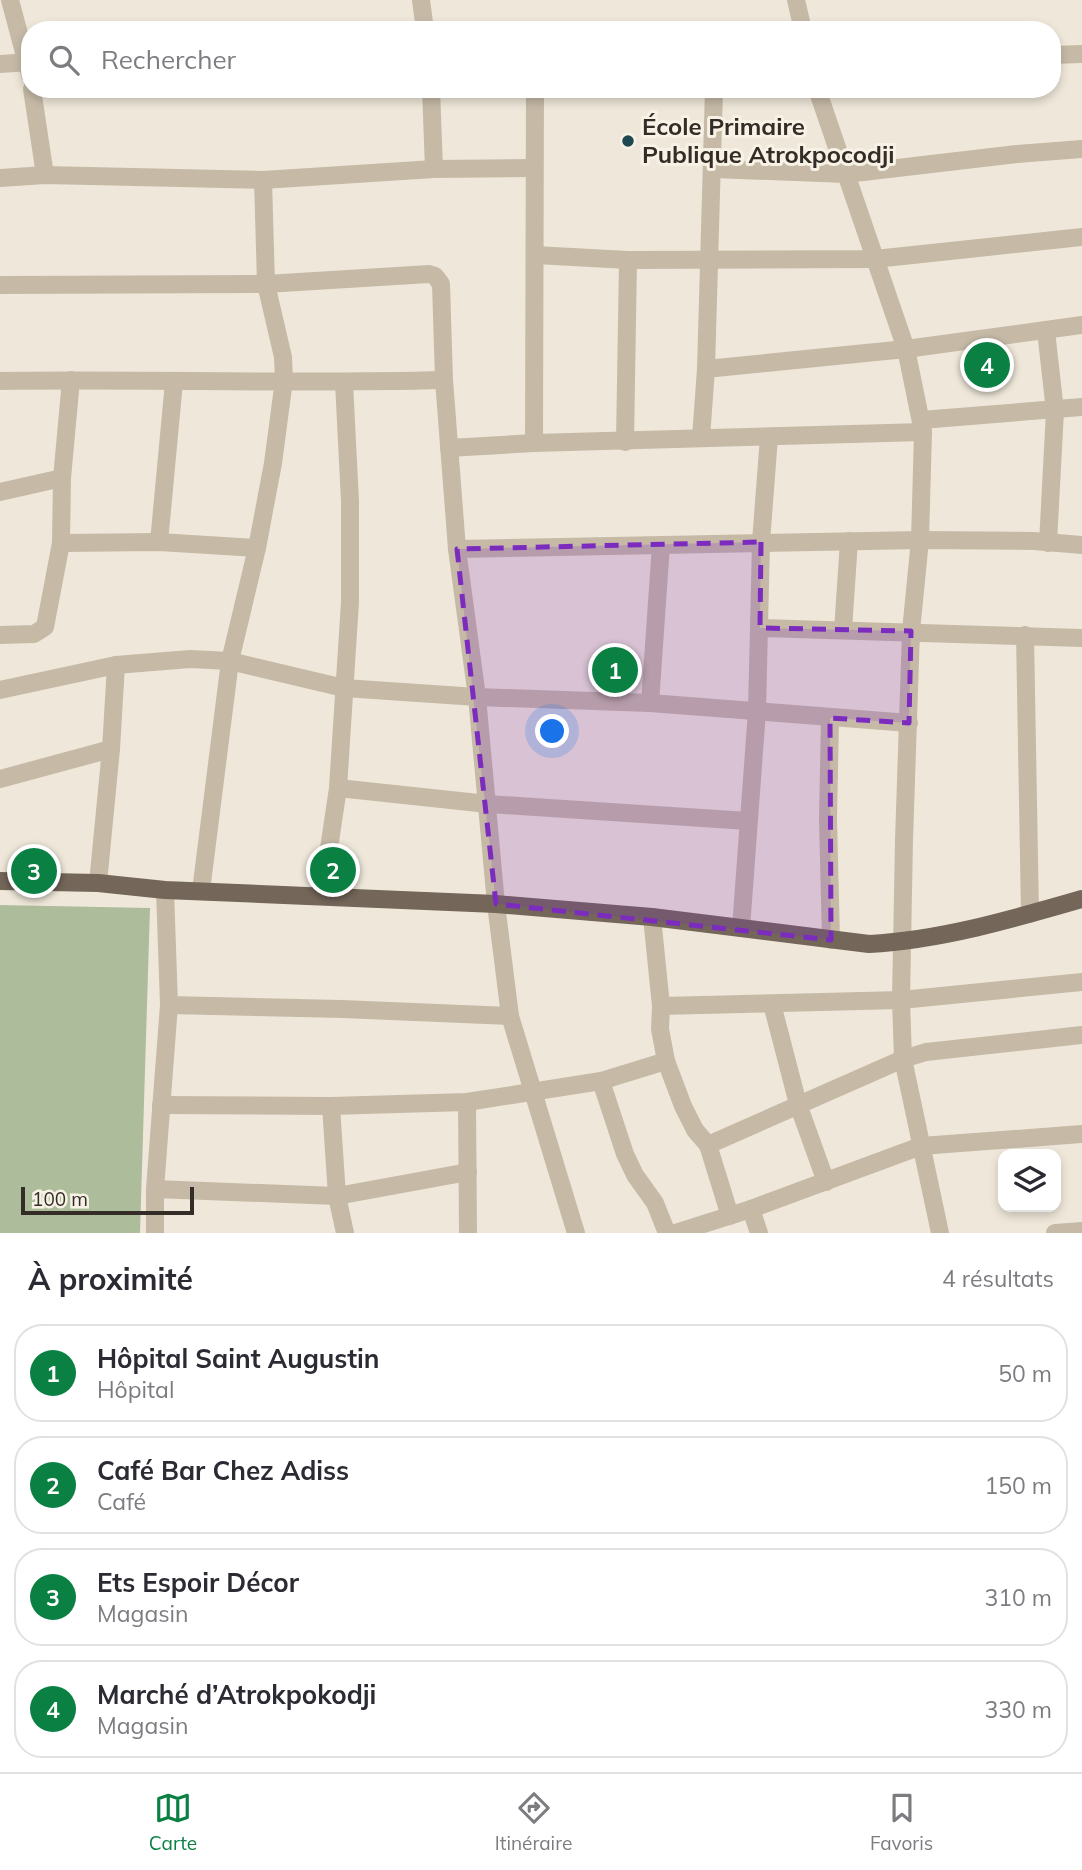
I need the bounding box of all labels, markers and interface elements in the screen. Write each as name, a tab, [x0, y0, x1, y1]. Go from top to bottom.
search box	[21, 21, 1061, 98]
icon: search	[45, 41, 83, 79]
text: Rechercher	[101, 43, 236, 76]
place label: École Primaire Publique Atrokpocodji	[642, 111, 894, 169]
marker: École Primaire Publique Atrokpocodji	[620, 133, 636, 149]
pin: 4	[964, 339, 1010, 391]
pin: 1	[592, 644, 638, 696]
your location	[535, 714, 569, 748]
pin: 2	[310, 844, 356, 896]
pin: 3	[11, 845, 57, 897]
map controls	[998, 1149, 1061, 1212]
button: layers	[998, 1149, 1061, 1212]
scale bar	[21, 1184, 194, 1216]
text: 100 m	[32, 1187, 88, 1211]
text: À proximité	[28, 1260, 193, 1298]
text: 4 résultats	[942, 1264, 1054, 1293]
text: Hôpital Saint Augustin	[97, 1342, 380, 1375]
text: 1	[46, 1359, 60, 1388]
text: 50 m	[998, 1359, 1052, 1388]
text: Hôpital	[97, 1375, 174, 1404]
text: Café Bar Chez Adiss	[97, 1454, 349, 1487]
text: 2	[46, 1471, 60, 1500]
text: 150 m	[984, 1471, 1052, 1500]
text: Café	[97, 1487, 146, 1516]
text: Ets Espoir Décor	[97, 1566, 299, 1599]
text: 3	[46, 1583, 60, 1612]
text: 310 m	[984, 1583, 1052, 1612]
text: Magasin	[97, 1599, 189, 1628]
text: Marché d’Atrokpokodji	[97, 1678, 376, 1711]
text: 4	[46, 1695, 60, 1724]
text: 330 m	[984, 1695, 1052, 1724]
text: Magasin	[97, 1711, 189, 1740]
tab: Carte	[149, 1789, 197, 1855]
tab: Itinéraire	[495, 1789, 572, 1855]
tab: Favoris	[870, 1789, 933, 1855]

